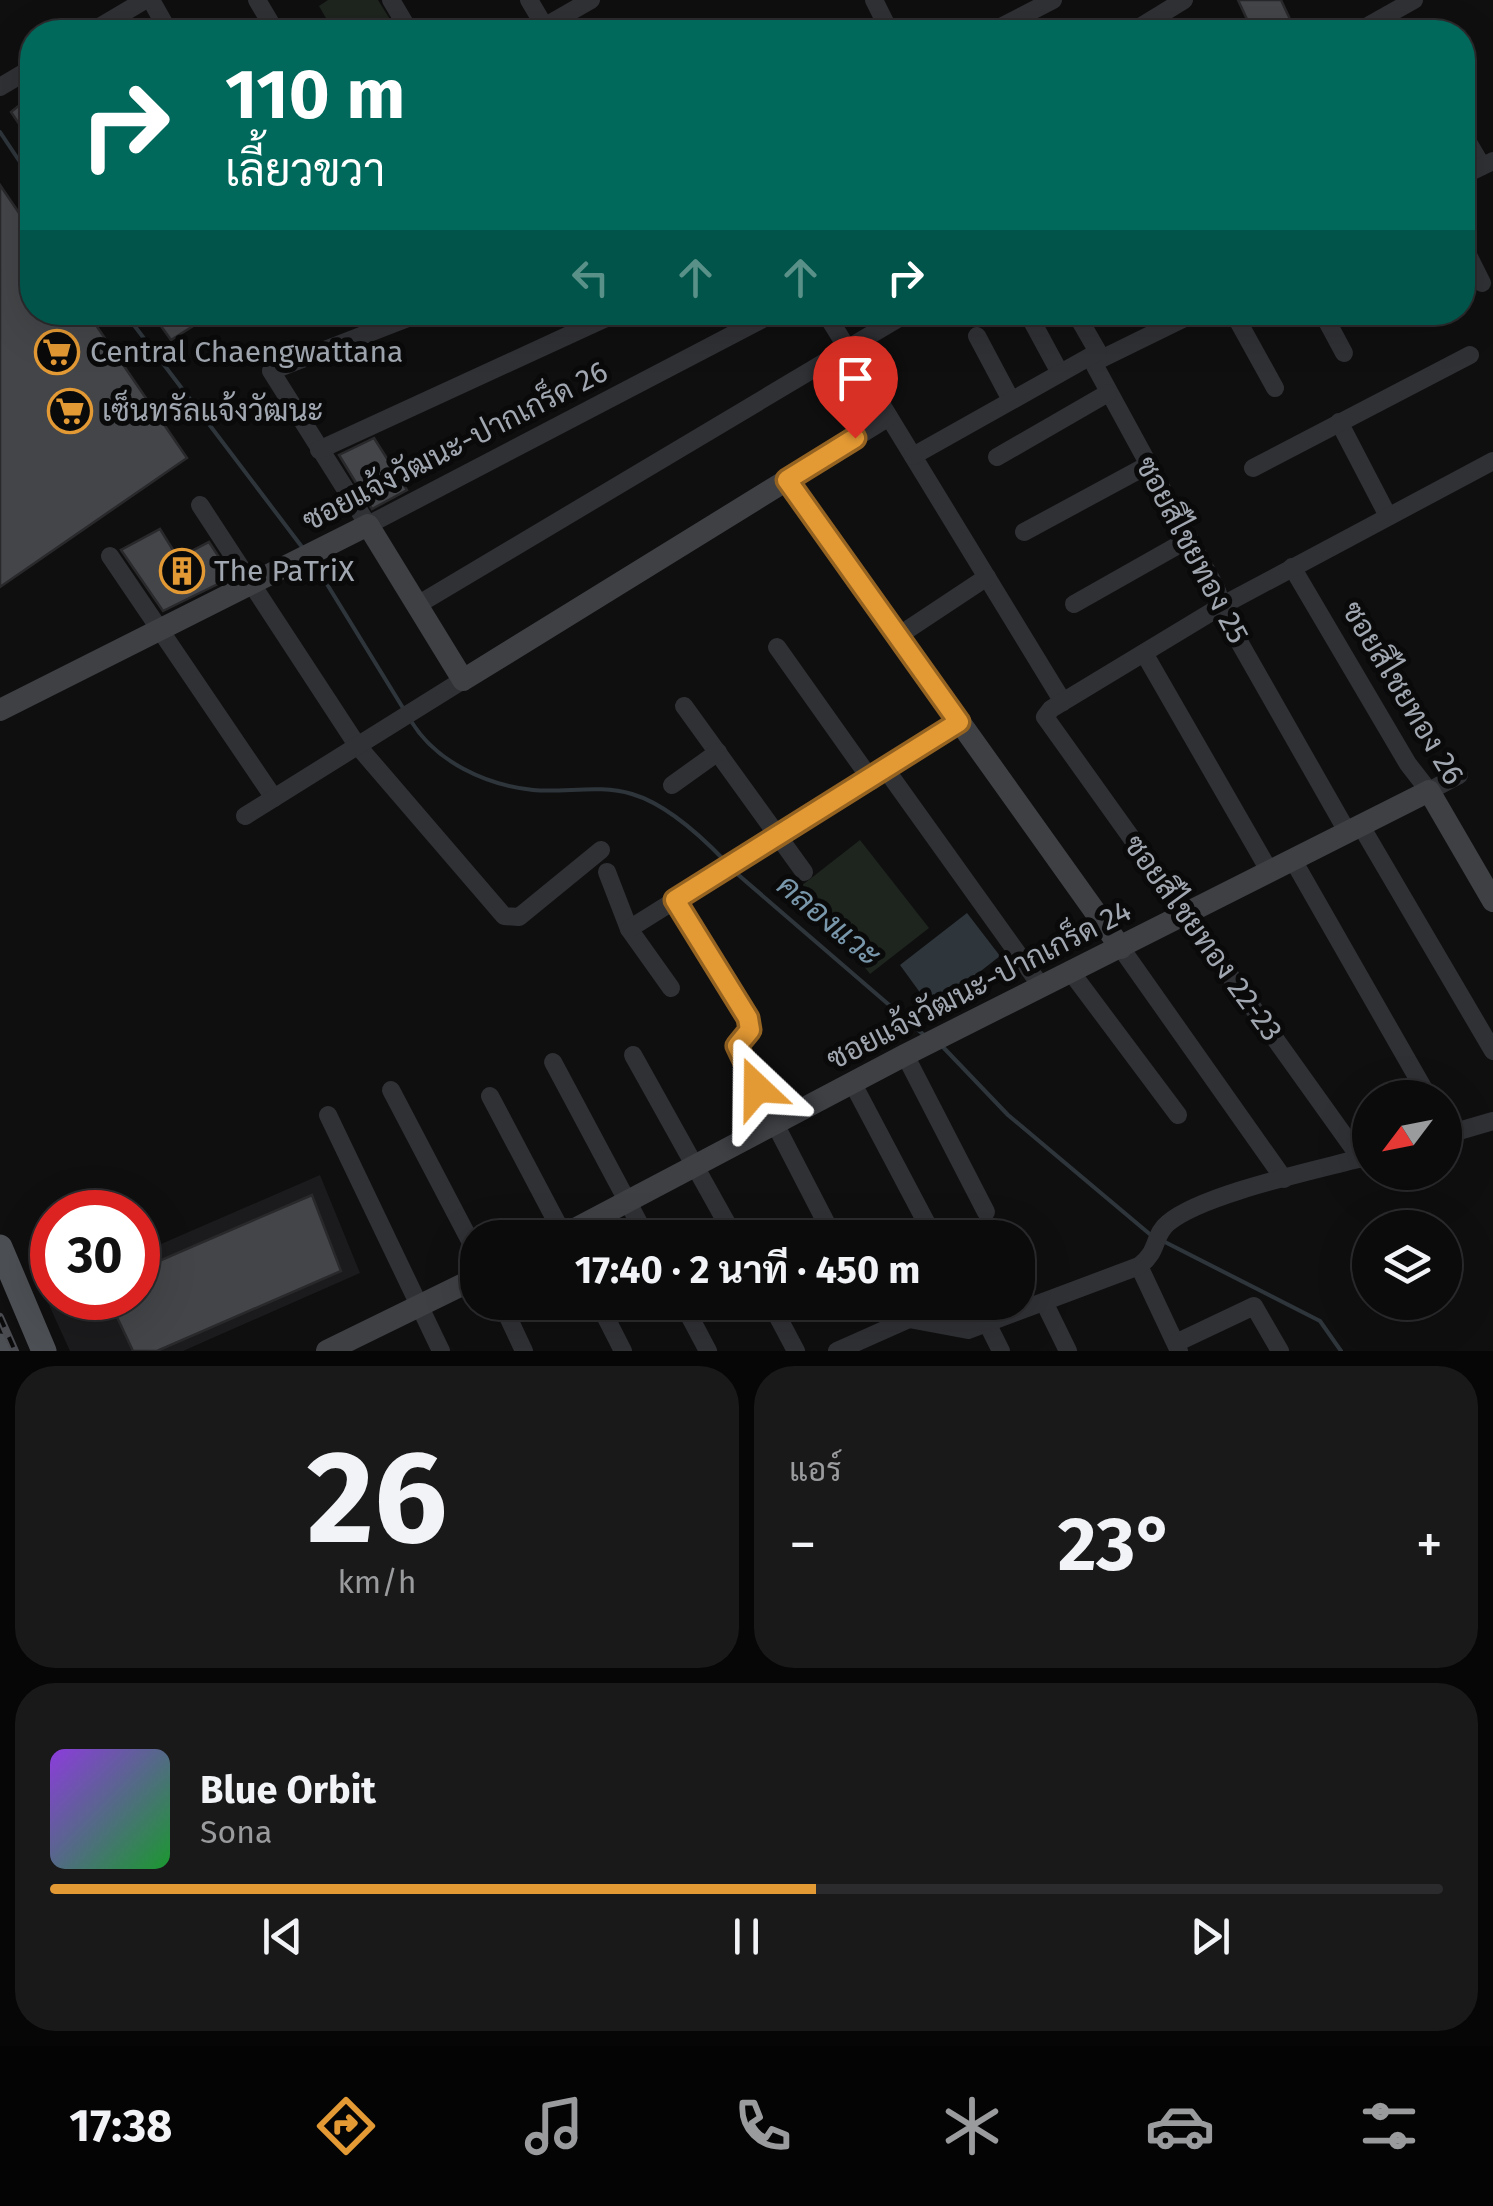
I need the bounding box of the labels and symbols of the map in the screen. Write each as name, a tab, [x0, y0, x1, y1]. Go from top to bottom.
supermarket icon: Central Chaengwattana	[34, 329, 80, 375]
place label: Central Chaengwattana	[90, 334, 403, 370]
pin	[813, 336, 898, 439]
street label: ซอยแจ้งวัฒนะ-ปากเกร็ด 26	[295, 350, 614, 539]
supermarket icon: เซ็นทรัลแจ้งวัฒนะ	[47, 388, 93, 434]
place label: เซ็นทรัลแจ้งวัฒนะ	[102, 389, 324, 429]
street label: ซอยสีไชยทอง 25	[1128, 449, 1258, 650]
building icon: The PaTriX	[159, 548, 205, 594]
place label: The PaTriX	[214, 553, 355, 589]
street label: ซอยสีไชยทอง 26	[1334, 594, 1474, 791]
street label: ซอยสีไชยทอง 22-23	[1116, 827, 1292, 1048]
water label: คลองแวะ	[770, 866, 888, 974]
street label: ซอยแจ้งวัฒนะ-ปากเกร็ด 24	[819, 889, 1137, 1077]
position arrow	[705, 1036, 809, 1140]
north arrow	[1352, 1080, 1462, 1190]
speed limit sign: 30	[30, 1190, 160, 1320]

